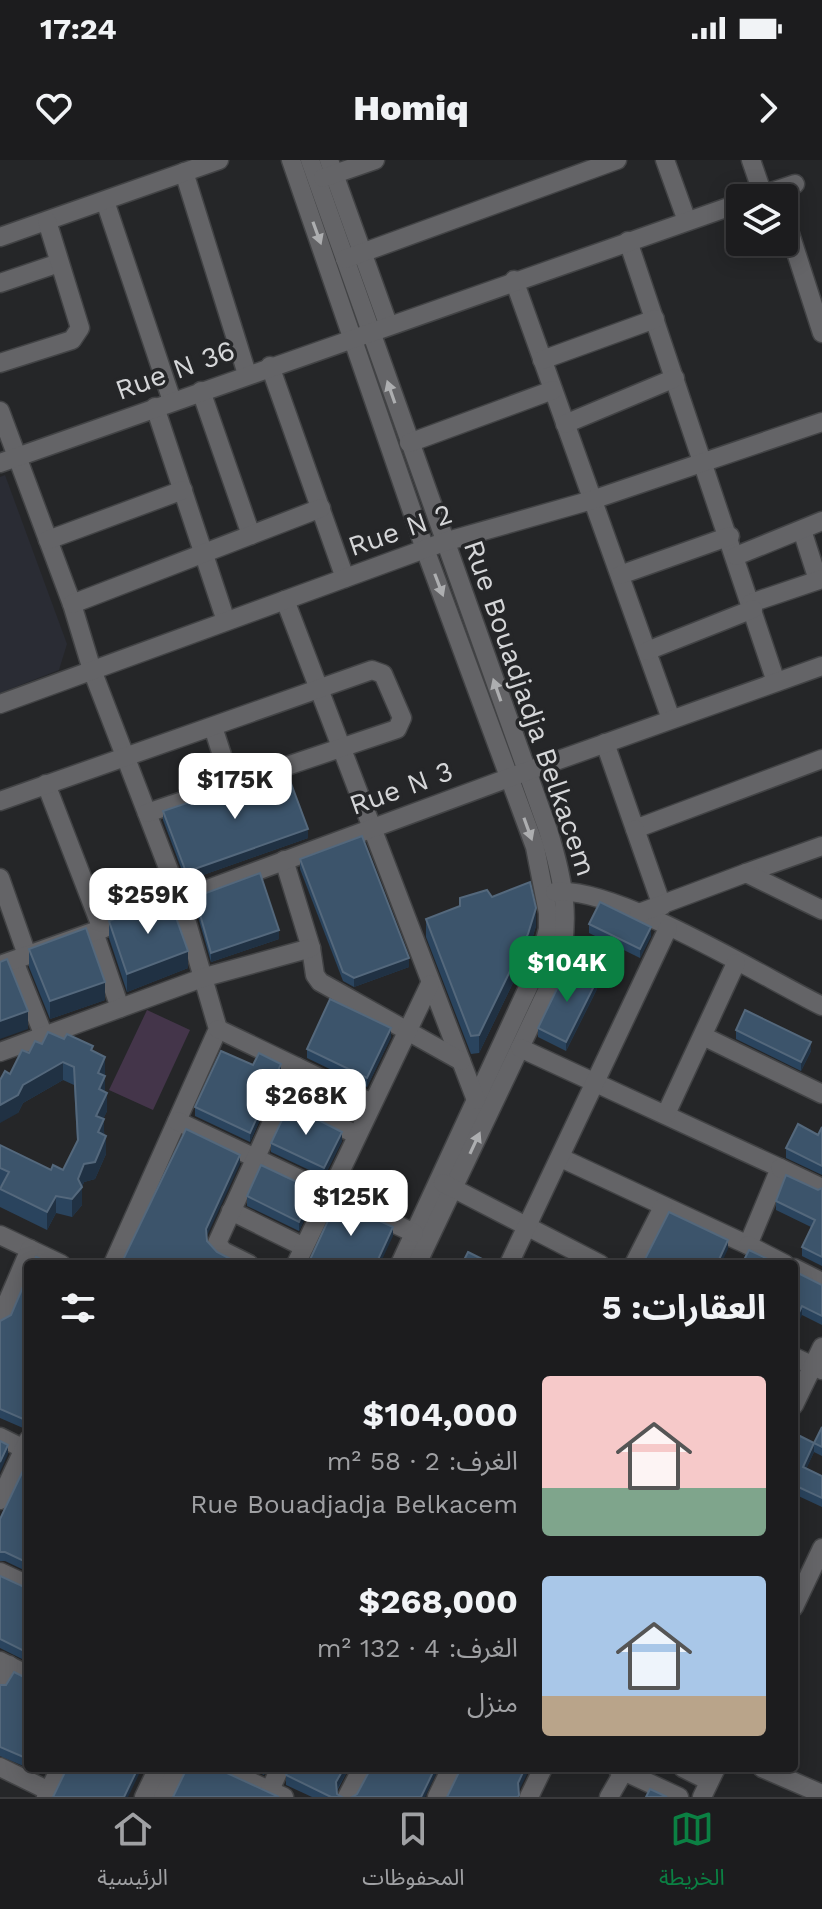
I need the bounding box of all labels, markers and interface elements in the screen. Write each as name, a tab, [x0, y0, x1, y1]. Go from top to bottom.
text: 17:24	[40, 11, 117, 46]
icon: heart	[32, 86, 76, 130]
icon: forward	[746, 86, 790, 130]
text: Homiq	[353, 87, 469, 129]
map controls	[726, 184, 798, 256]
button: layers	[726, 184, 798, 256]
one-way arrow	[311, 222, 324, 246]
street label: Rue N 36	[111, 333, 239, 407]
one-way arrow	[385, 380, 397, 404]
street label: Rue N 2	[344, 497, 456, 563]
street label: Rue Bouadjadja Belkacem	[457, 536, 603, 880]
one-way arrow	[433, 573, 446, 597]
one-way arrow	[490, 678, 502, 702]
pin: $175K	[179, 753, 291, 821]
street label: Rue N 3	[345, 754, 457, 822]
text: $175K	[197, 764, 273, 794]
one-way arrow	[522, 817, 535, 841]
pin: $259K	[92, 868, 204, 936]
text: $259K	[107, 879, 189, 909]
pin: $104K	[511, 936, 623, 1004]
text: $104K	[527, 947, 607, 977]
pin: $268K	[250, 1069, 362, 1137]
text: $268K	[265, 1080, 347, 1110]
one-way arrow	[468, 1131, 482, 1155]
pin: $125K	[295, 1170, 407, 1238]
text: $125K	[313, 1181, 389, 1211]
icon: filters	[56, 1286, 100, 1330]
text: العقارات: 5	[602, 1287, 766, 1327]
text: $104,000	[363, 1394, 518, 1434]
icon: home	[606, 1408, 702, 1504]
text: الغرف: 2 · 58 m²	[327, 1446, 518, 1476]
text: Rue Bouadjadja Belkacem	[190, 1489, 518, 1519]
text: $268,000	[358, 1581, 518, 1621]
icon: home	[606, 1608, 702, 1704]
text: الغرف: 4 · 132 m²	[317, 1633, 518, 1663]
text: منزل	[467, 1688, 518, 1718]
tab: الرئيسية	[97, 1807, 168, 1901]
tab: المحفوظات	[362, 1807, 464, 1901]
tab: الخريطة	[659, 1807, 725, 1901]

